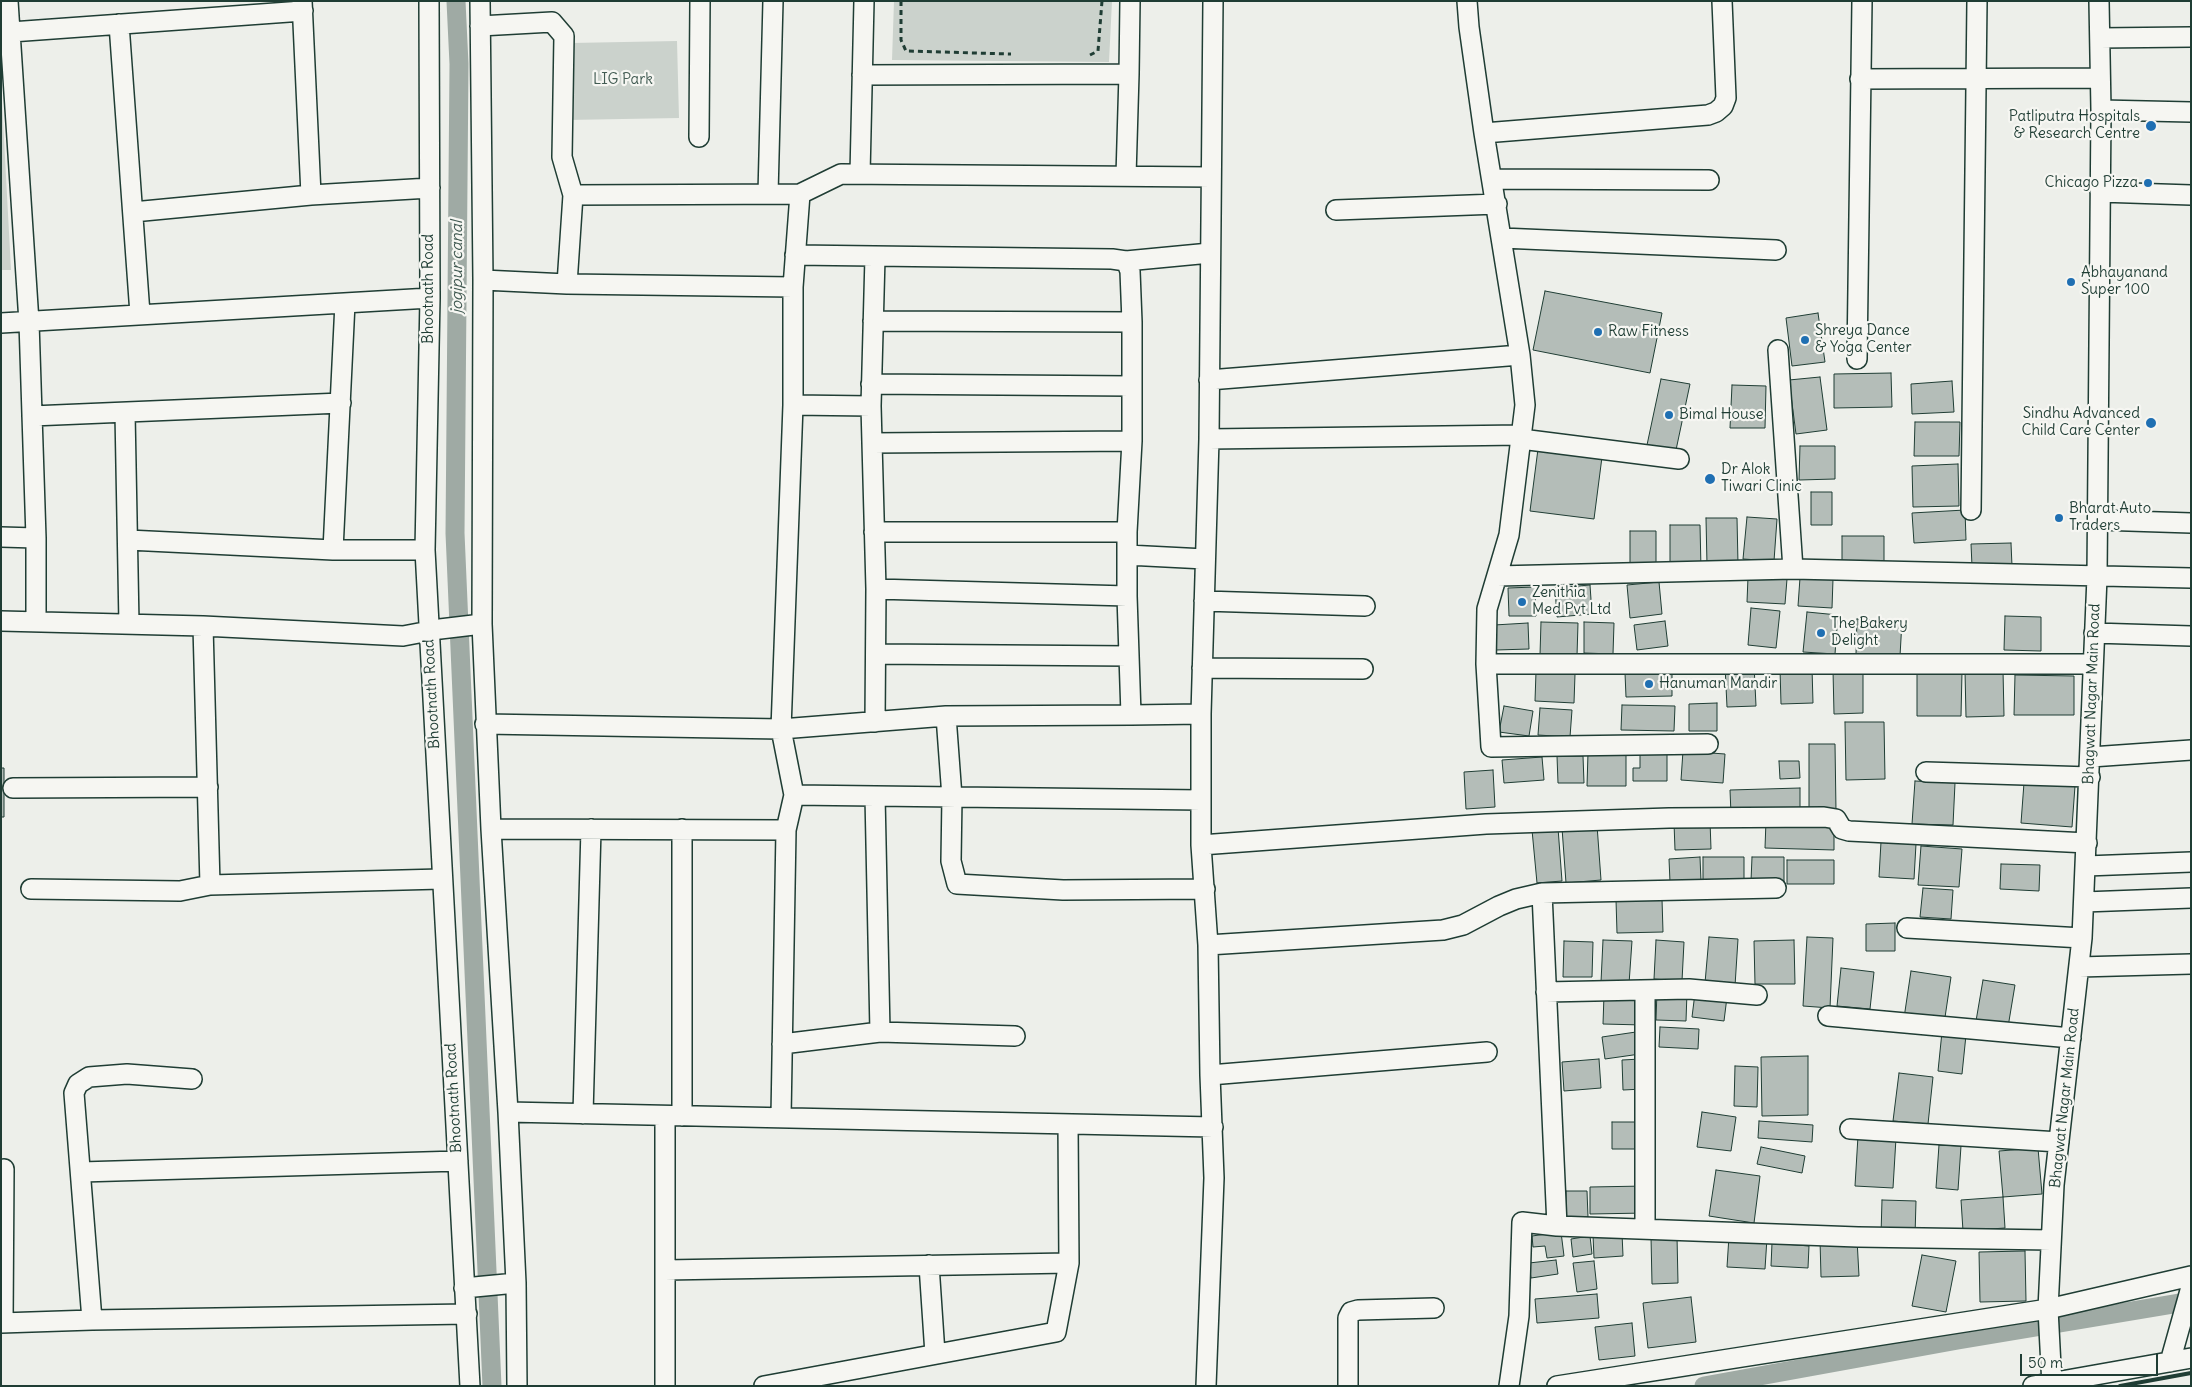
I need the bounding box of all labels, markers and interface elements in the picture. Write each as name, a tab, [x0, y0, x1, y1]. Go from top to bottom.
park label: LIG Park	[593, 71, 653, 89]
place label: Patliputra Hospitals & Research Centre	[2009, 108, 2140, 143]
marker: Patliputra Hospitals & Research Centre	[2144, 119, 2158, 133]
place label: Chicago Pizza	[2045, 174, 2138, 192]
marker: Chicago Pizza	[2142, 177, 2154, 189]
water label: jogipur canal	[447, 220, 467, 314]
street label: Bhootnath Road	[420, 234, 438, 344]
place label: Abhayanand Super 100	[2081, 264, 2168, 299]
marker: Abhayanand Super 100	[2065, 276, 2077, 288]
place label: Shreya Dance & Yoga Center	[1815, 322, 1911, 357]
place label: Raw Fitness	[1608, 323, 1689, 341]
marker: Raw Fitness	[1592, 326, 1604, 338]
marker: Shreya Dance & Yoga Center	[1799, 334, 1811, 346]
place label: Sindhu Advanced Child Care Center	[2022, 405, 2140, 440]
place label: Bimal House	[1679, 406, 1764, 424]
marker: Bimal House	[1663, 409, 1675, 421]
marker: Sindhu Advanced Child Care Center	[2144, 416, 2158, 430]
place label: Dr Alok Tiwari Clinic	[1721, 461, 1802, 496]
marker: Dr Alok Tiwari Clinic	[1703, 472, 1717, 486]
place label: Bharat Auto Traders	[2069, 500, 2151, 535]
marker: Bharat Auto Traders	[2053, 512, 2065, 524]
place label: Zenithia Med Pvt Ltd	[1532, 584, 1611, 619]
marker: Zenithia Med Pvt Ltd	[1516, 596, 1528, 608]
street label: Bhagwat Nagar Main Road	[2080, 603, 2104, 785]
place label: The Bakery Delight	[1831, 615, 1908, 650]
marker: The Bakery Delight	[1815, 627, 1827, 639]
street label: Bhootnath Road	[420, 639, 444, 749]
place label: Hanuman Mandir	[1659, 675, 1777, 693]
marker: Hanuman Mandir	[1643, 678, 1655, 690]
street label: Bhagwat Nagar Main Road	[2047, 1007, 2083, 1189]
street label: Bhootnath Road	[442, 1043, 466, 1153]
scale bar	[2022, 1344, 2160, 1376]
text: 50 m	[2028, 1353, 2063, 1372]

